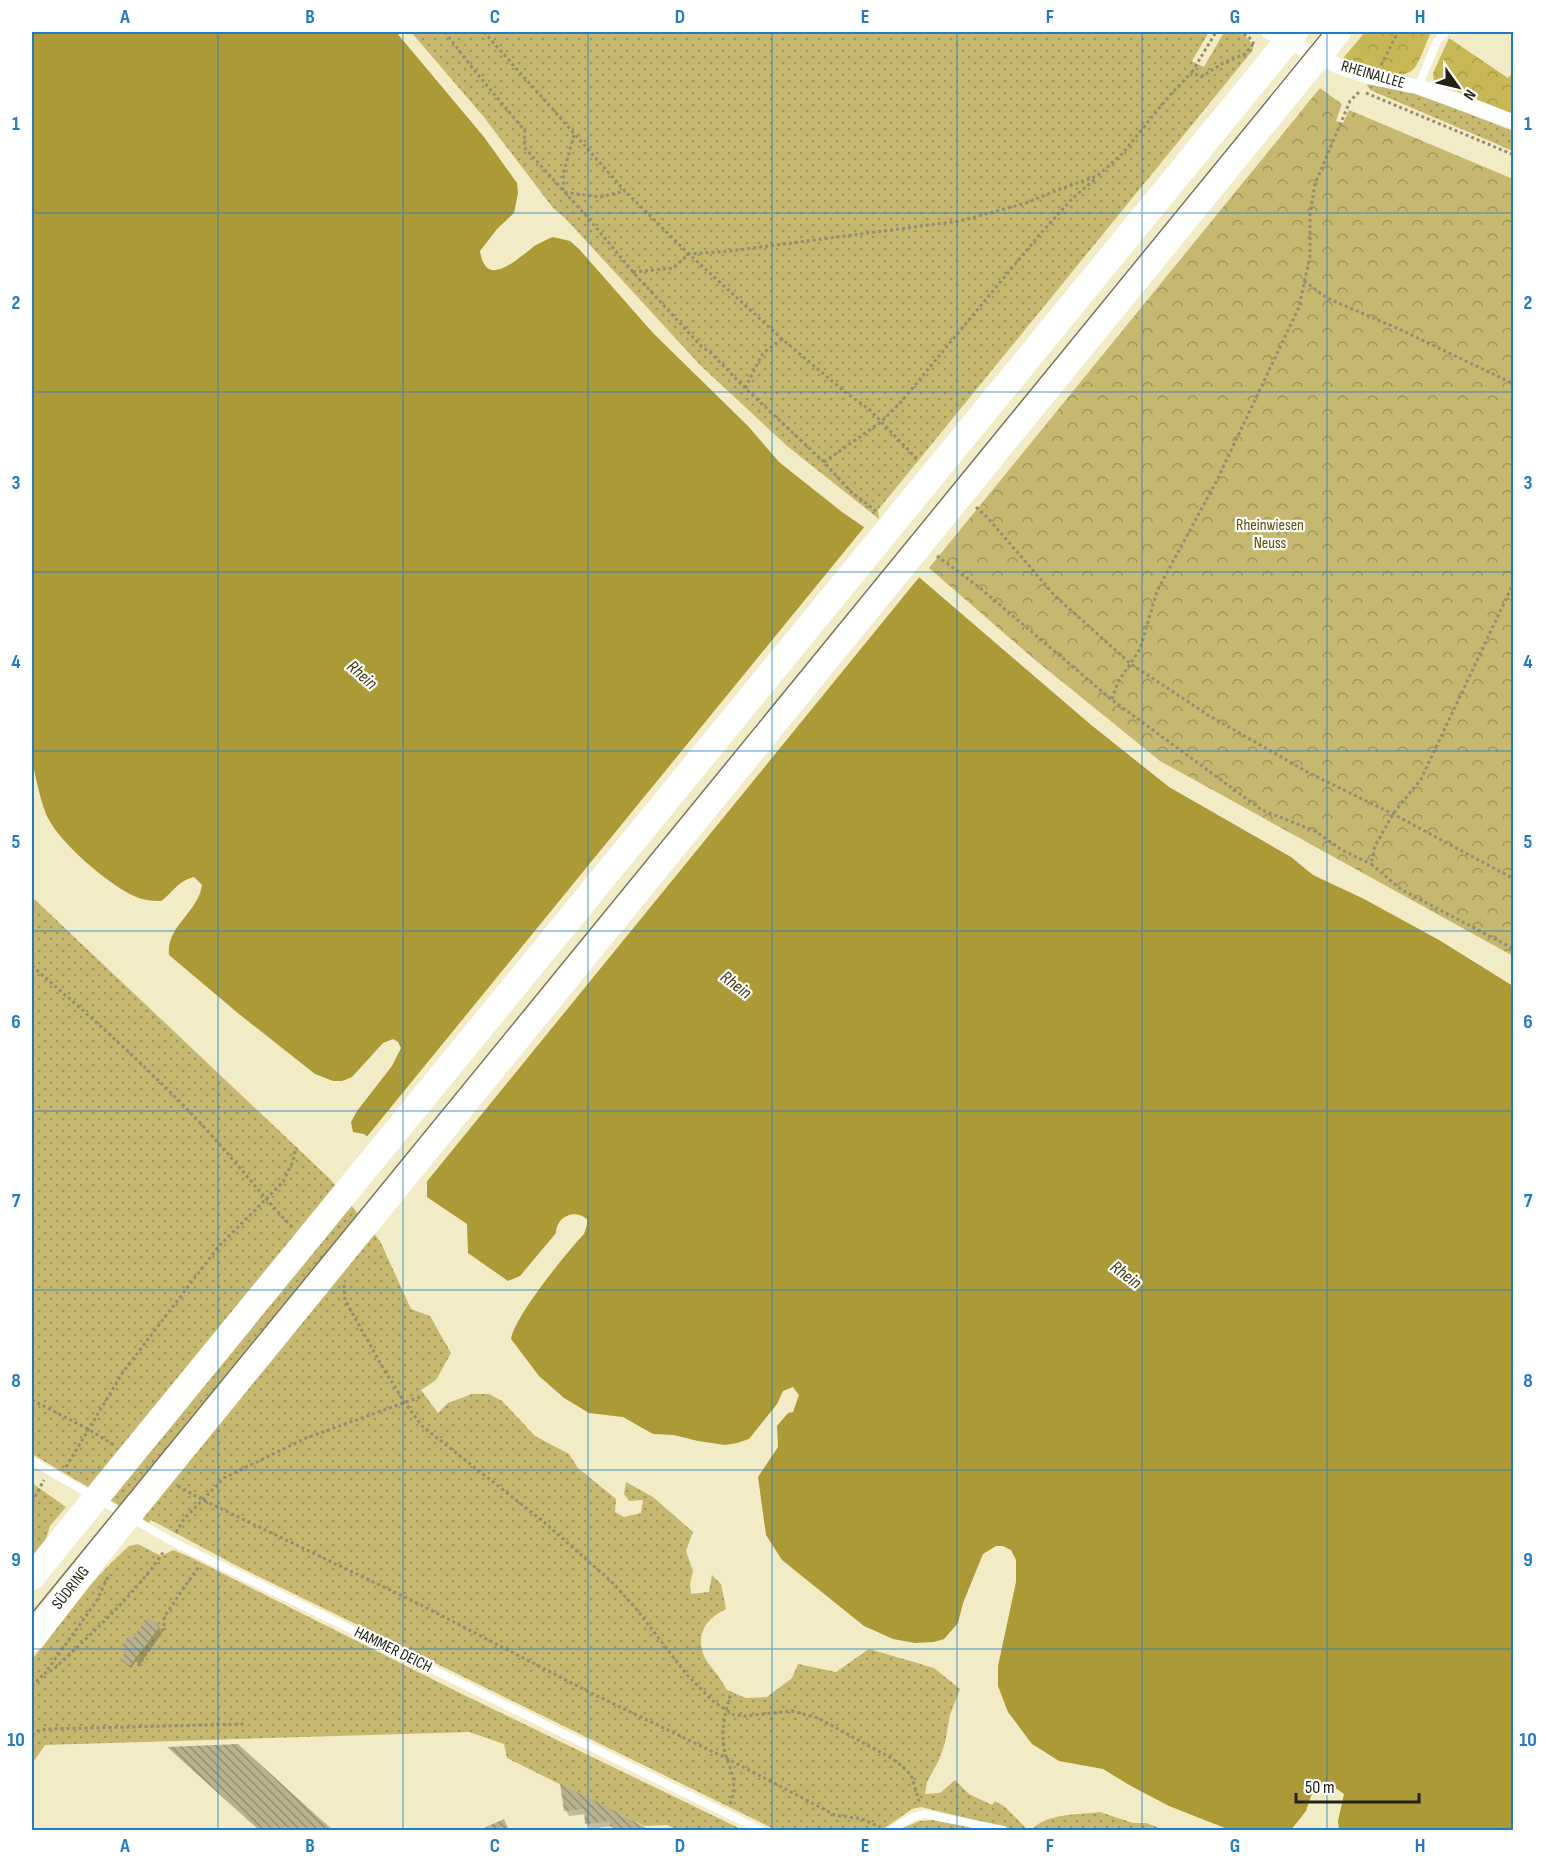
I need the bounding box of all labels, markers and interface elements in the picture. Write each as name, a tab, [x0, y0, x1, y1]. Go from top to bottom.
text: A	[119, 5, 130, 29]
text: B	[305, 5, 315, 29]
text: C	[490, 5, 500, 29]
text: D	[675, 5, 685, 29]
text: E	[861, 5, 869, 29]
text: F	[1046, 5, 1054, 29]
text: G	[1230, 5, 1240, 29]
text: H	[1415, 5, 1425, 29]
street label: RHEINALLEE	[1339, 57, 1407, 93]
north arrow	[1428, 57, 1488, 117]
text: N	[1459, 86, 1479, 103]
text: 1	[12, 112, 20, 136]
text: 1	[1524, 112, 1532, 136]
text: 2	[12, 291, 20, 315]
text: 2	[1524, 291, 1532, 315]
text: 3	[12, 471, 21, 495]
text: 3	[1524, 471, 1533, 495]
park label: Rheinwiesen Neuss	[1236, 516, 1304, 553]
text: 4	[11, 650, 21, 674]
text: 4	[1523, 650, 1533, 674]
water label: Rhein	[342, 656, 382, 694]
text: 5	[12, 830, 21, 854]
text: 5	[1524, 830, 1533, 854]
water label: Rhein	[716, 967, 756, 1004]
text: 6	[11, 1010, 21, 1034]
text: 6	[1523, 1010, 1533, 1034]
text: 7	[12, 1189, 21, 1213]
text: 7	[1524, 1189, 1533, 1213]
water label: Rhein	[1106, 1257, 1146, 1294]
text: 8	[11, 1369, 21, 1393]
text: 8	[1523, 1369, 1533, 1393]
text: 9	[11, 1548, 21, 1572]
text: 9	[1523, 1548, 1533, 1572]
street label: SÜDRING	[48, 1563, 94, 1613]
street label: HAMMER DEICH	[351, 1623, 435, 1677]
text: 10	[7, 1728, 25, 1752]
text: 10	[1519, 1728, 1537, 1752]
scale bar	[1296, 1766, 1419, 1804]
text: 50 m	[1305, 1777, 1335, 1798]
text: A	[119, 1834, 130, 1858]
text: B	[305, 1834, 315, 1858]
text: C	[490, 1834, 500, 1858]
text: D	[675, 1834, 685, 1858]
text: E	[861, 1834, 869, 1858]
text: F	[1046, 1834, 1054, 1858]
text: G	[1230, 1834, 1240, 1858]
text: H	[1415, 1834, 1425, 1858]

